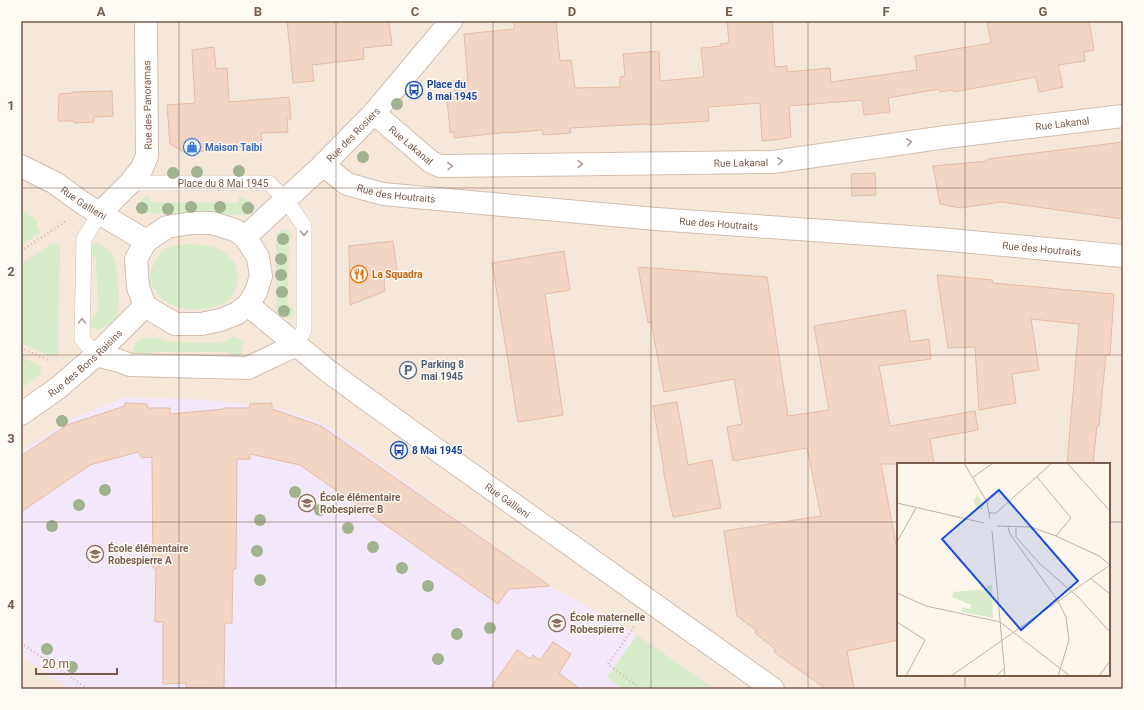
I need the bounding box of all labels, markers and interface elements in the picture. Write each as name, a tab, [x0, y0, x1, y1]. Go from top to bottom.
text: A	[97, 4, 106, 19]
text: B	[254, 4, 262, 19]
text: C	[411, 4, 420, 19]
text: D	[568, 4, 576, 19]
text: E	[725, 4, 733, 19]
text: F	[882, 4, 890, 19]
text: G	[1039, 4, 1048, 19]
street label: Rue des Panoramas	[141, 60, 154, 150]
place label: Place du 8 mai 1945	[427, 79, 478, 102]
bus stop icon: Place du 8 mai 1945	[404, 80, 424, 100]
text: 1	[7, 98, 15, 113]
street label: Rue des Rosiers	[324, 105, 382, 164]
street label: Rue Lakanal	[1035, 115, 1090, 132]
street label: Rue Lakanal	[387, 123, 435, 167]
shop icon: Maison Talbi	[182, 137, 202, 157]
one-way arrow	[906, 138, 912, 147]
place label: Maison Talbi	[205, 142, 262, 153]
street label: Rue Lakanal	[714, 157, 768, 169]
one-way arrow	[777, 157, 783, 166]
one-way arrow	[577, 160, 583, 168]
one-way arrow	[447, 162, 453, 170]
street label: Place du 8 Mai 1945	[178, 178, 269, 189]
street label: Rue des Houtraits	[356, 182, 436, 205]
street label: Rue Gallieni	[59, 184, 108, 222]
street label: Rue des Houtraits	[679, 216, 759, 232]
one-way arrow	[300, 230, 308, 236]
street label: Rue des Houtraits	[1002, 240, 1082, 258]
text: 2	[7, 264, 15, 279]
restaurant icon: La Squadra	[349, 264, 369, 284]
place label: La Squadra	[372, 269, 423, 280]
one-way arrow	[78, 318, 86, 324]
street label: Rue des Bons Raisins	[46, 327, 124, 399]
place label: Parking 8 mai 1945	[421, 359, 464, 382]
parking icon: Parking 8 mai 1945	[398, 360, 418, 380]
text: 3	[7, 431, 15, 446]
bus stop icon: 8 Mai 1945	[389, 440, 409, 460]
place label: 8 Mai 1945	[412, 445, 463, 456]
inset map	[897, 463, 1110, 676]
street label: Rue Gallieni	[483, 481, 532, 520]
place label: École élémentaire Robespierre B	[320, 491, 401, 515]
school or university icon: École élémentaire Robespierre B	[297, 493, 317, 513]
place label: École élémentaire Robespierre A	[108, 542, 189, 566]
school or university icon: École élémentaire Robespierre A	[85, 544, 105, 564]
text: 4	[7, 597, 15, 612]
place label: École maternelle Robespierre	[570, 611, 646, 635]
school or university icon: École maternelle Robespierre	[547, 613, 567, 633]
scale bar	[36, 650, 117, 676]
text: 20 m	[42, 657, 69, 671]

